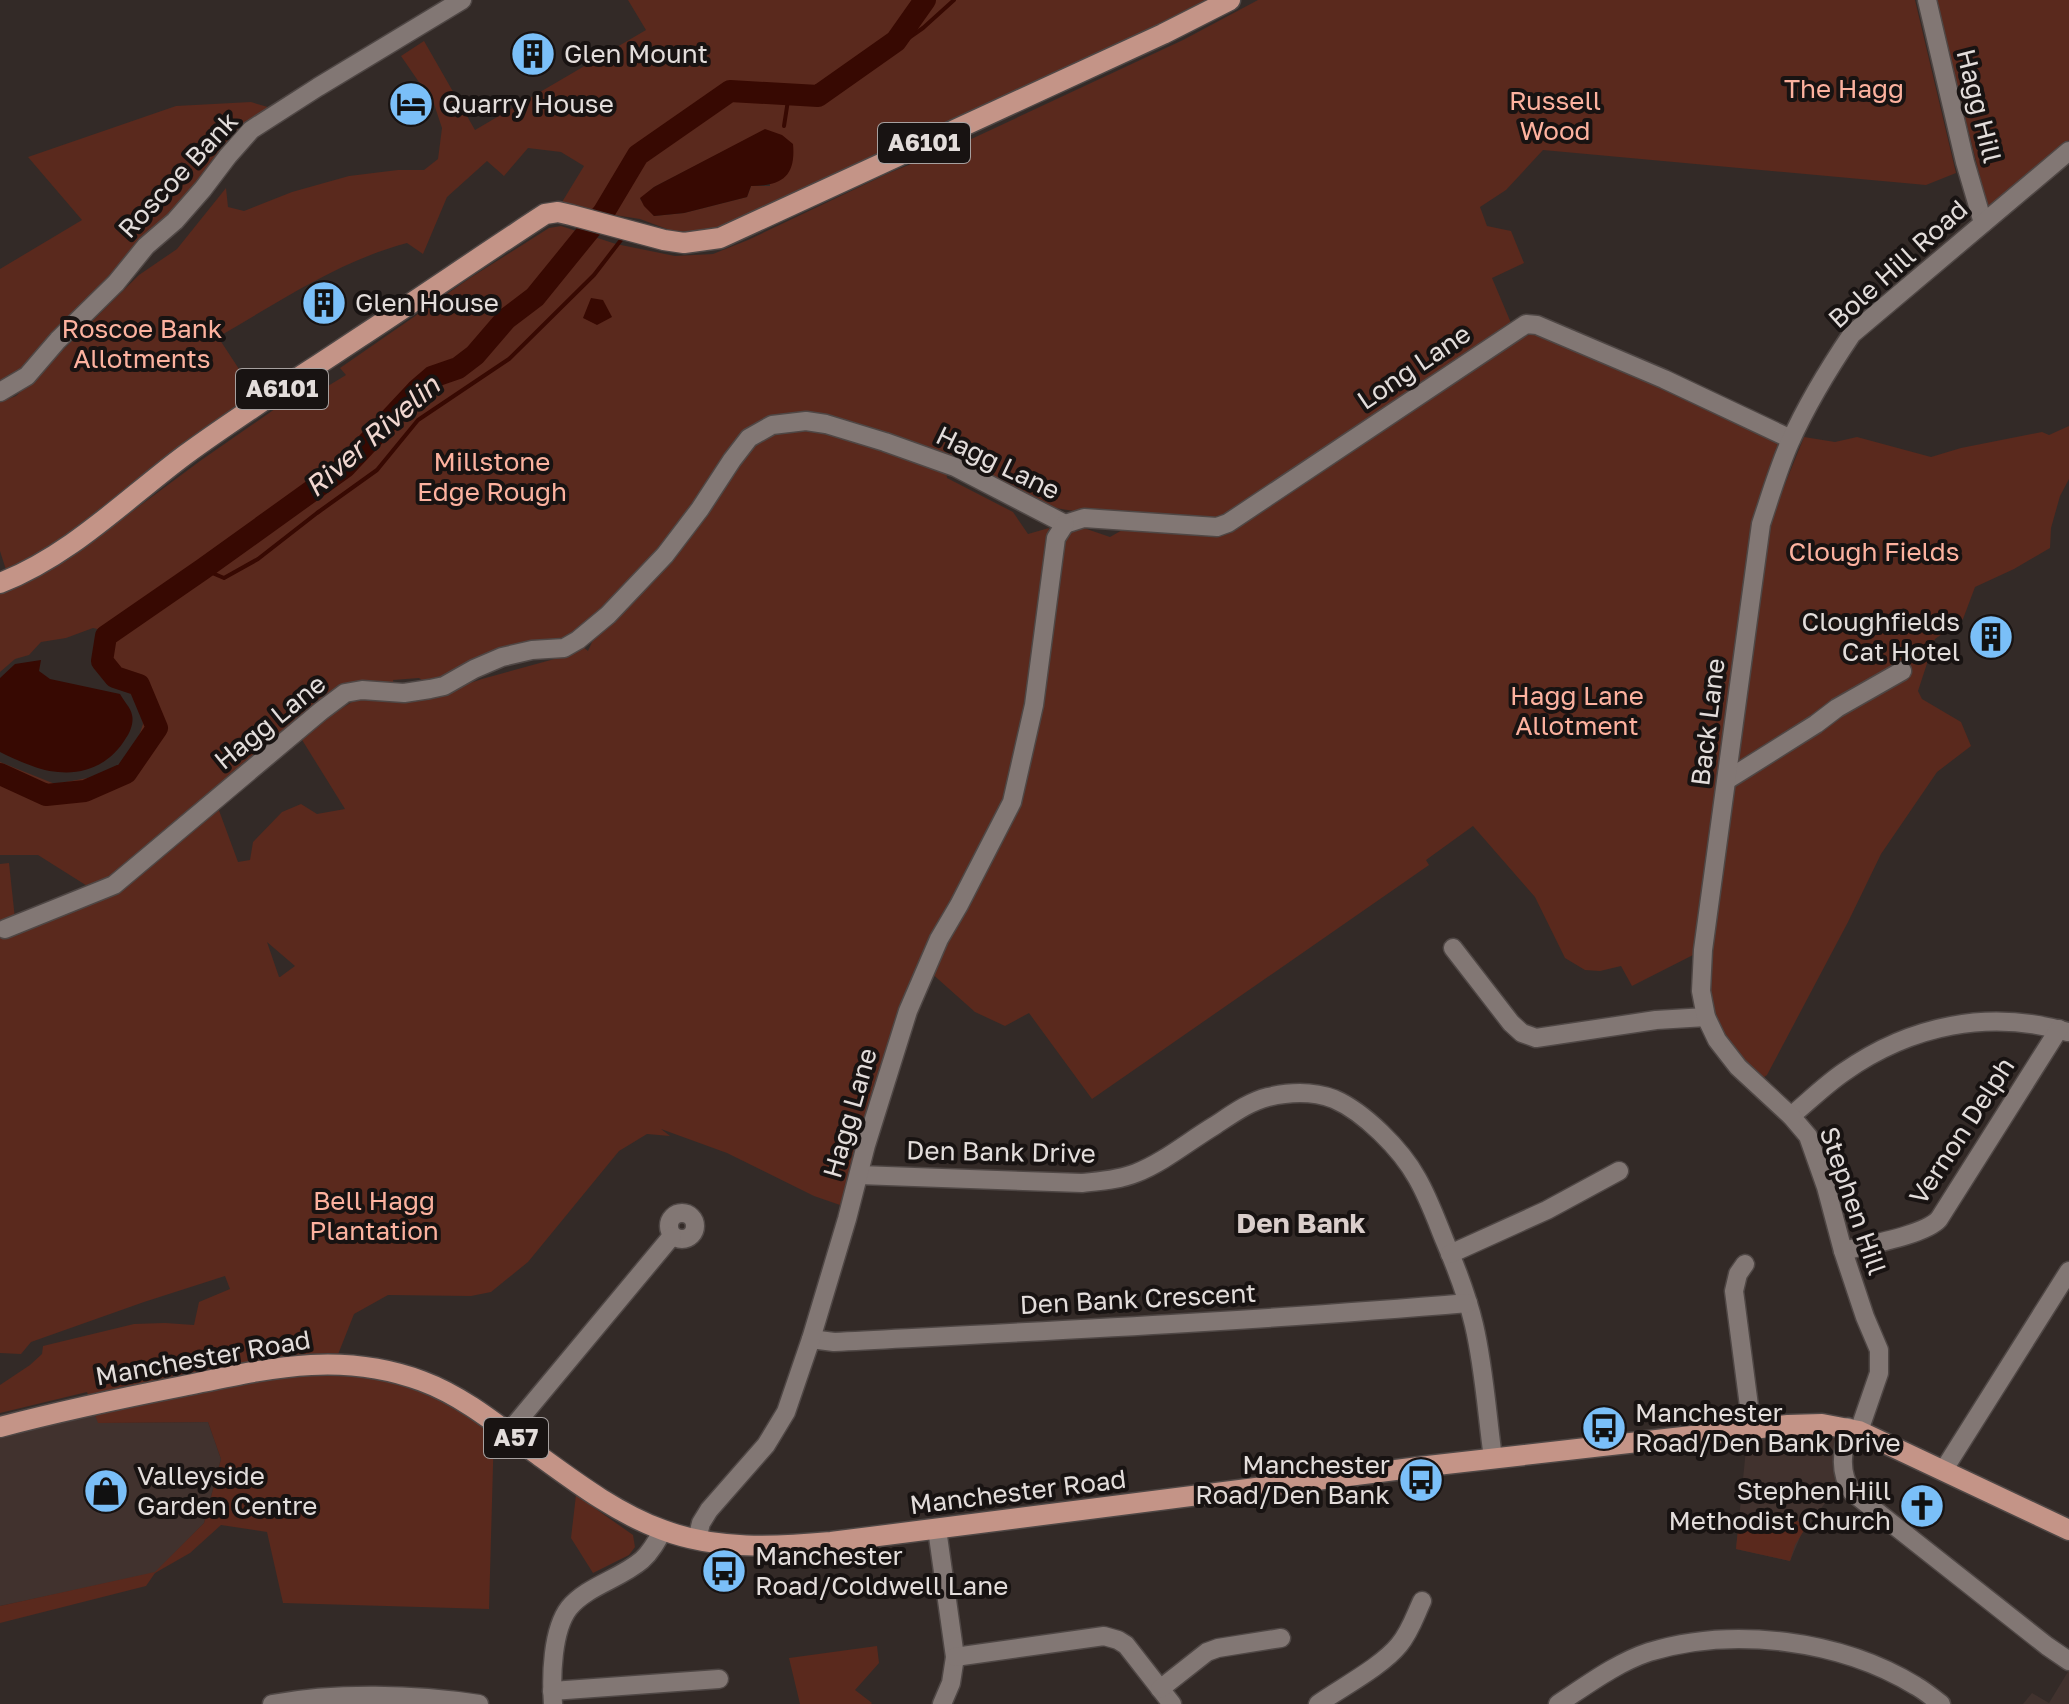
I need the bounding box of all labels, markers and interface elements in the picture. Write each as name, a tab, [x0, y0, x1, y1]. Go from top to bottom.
building icon: Glen Mount	[509, 30, 557, 78]
place label: Glen Mount	[564, 38, 708, 69]
street label: Hagg Hill	[1950, 46, 2009, 166]
park label: The Hagg	[1784, 73, 1904, 104]
hotel icon: Quarry House	[387, 80, 435, 128]
park label: Russell Wood	[1509, 85, 1601, 146]
place label: Quarry House	[442, 88, 614, 119]
street label: Roscoe Bank	[111, 105, 244, 244]
road number: A6101	[878, 123, 970, 163]
street label: Bole Hill Road	[1822, 193, 1974, 334]
building icon: Glen House	[300, 279, 348, 327]
place label: Glen House	[355, 287, 499, 318]
park label: Roscoe Bank Allotments	[62, 313, 223, 374]
street label: Long Lane	[1351, 318, 1476, 416]
water label: River Rivelin	[298, 367, 447, 503]
road number: A6101	[236, 369, 328, 409]
street label: Hagg Lane	[931, 419, 1065, 506]
park label: Millstone Edge Rough	[417, 446, 567, 507]
park label: Clough Fields	[1789, 536, 1959, 567]
place label: Cloughfields Cat Hotel	[1802, 606, 1960, 667]
building icon: Cloughfields Cat Hotel	[1967, 613, 2015, 661]
street label: Back Lane	[1684, 656, 1731, 788]
street label: Hagg Lane	[208, 667, 331, 776]
park label: Hagg Lane Allotment	[1510, 680, 1644, 741]
street label: Hagg Lane	[816, 1044, 883, 1181]
street label: Vernon Delph	[1903, 1052, 2021, 1210]
street label: Stephen Hill	[1814, 1123, 1893, 1279]
street label: Den Bank Drive	[906, 1134, 1096, 1169]
park label: Bell Hagg Plantation	[309, 1185, 439, 1246]
district label: Den Bank	[1236, 1206, 1366, 1239]
street label: Den Bank Crescent	[1019, 1277, 1257, 1320]
street label: Manchester Road	[93, 1323, 313, 1392]
place label: Manchester Road/Den Bank Drive	[1635, 1397, 1901, 1458]
bus stop icon: Manchester Road/Den Bank Drive	[1580, 1404, 1628, 1452]
road number: A57	[484, 1418, 548, 1458]
place label: Manchester Road/Den Bank	[1195, 1449, 1390, 1510]
bus stop icon: Manchester Road/Den Bank	[1397, 1456, 1445, 1504]
place label: Valleyside Garden Centre	[137, 1460, 317, 1521]
street label: Manchester Road	[908, 1463, 1128, 1520]
shop icon: Valleyside Garden Centre	[82, 1467, 130, 1515]
place label: Stephen Hill Methodist Church	[1668, 1475, 1891, 1536]
church icon: Stephen Hill Methodist Church	[1898, 1482, 1946, 1530]
place label: Manchester Road/Coldwell Lane	[755, 1540, 1008, 1601]
bus stop icon: Manchester Road/Coldwell Lane	[700, 1547, 748, 1595]

